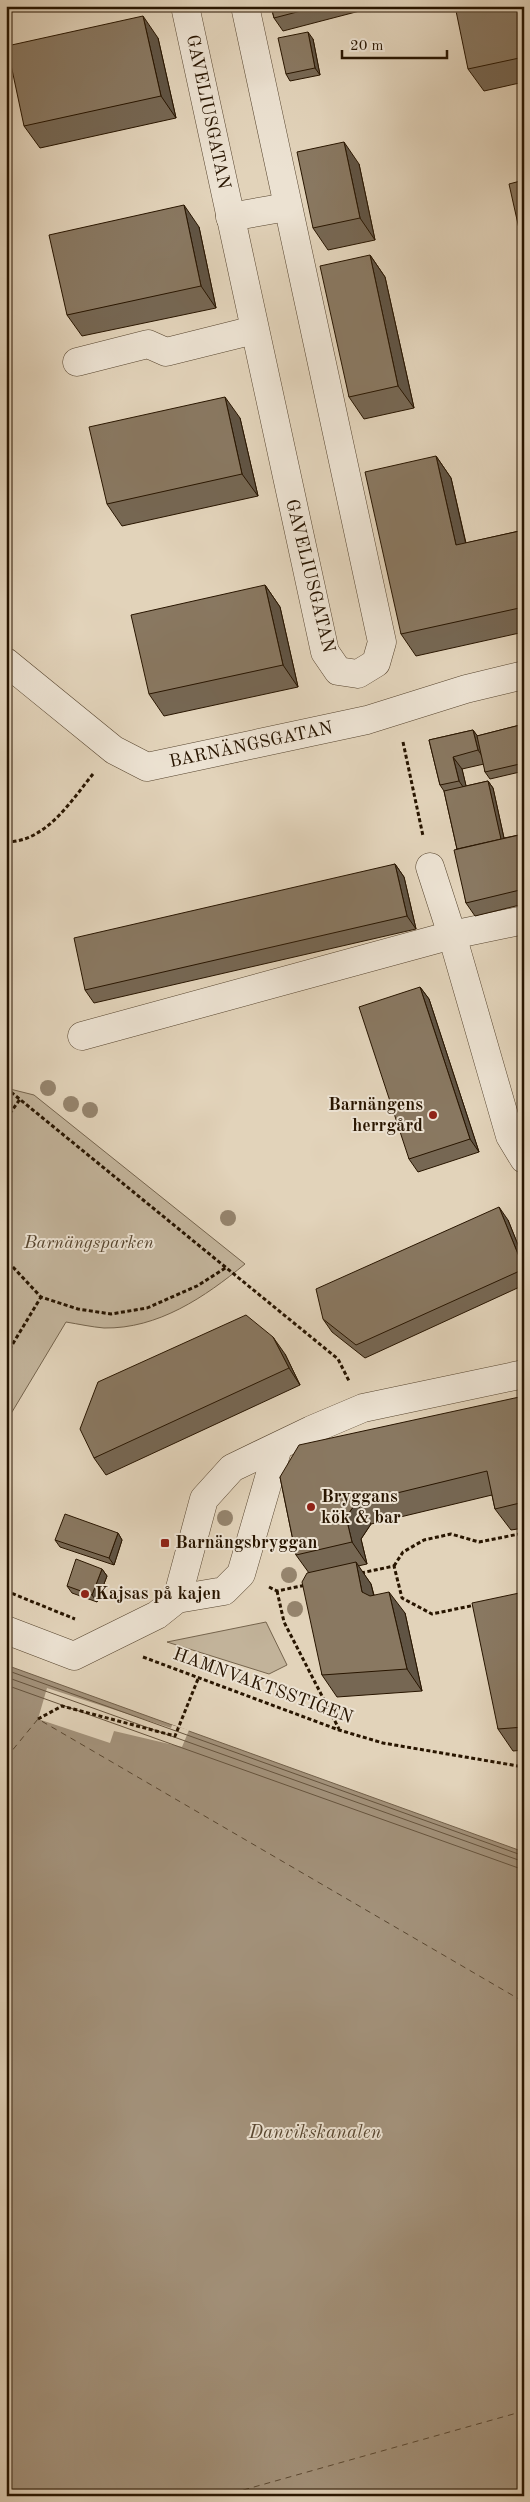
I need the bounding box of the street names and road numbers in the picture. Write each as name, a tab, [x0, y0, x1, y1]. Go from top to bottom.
street label: GAVELIUSGATAN	[183, 33, 233, 191]
street label: GAVELIUSGATAN	[282, 497, 338, 655]
street label: BARNÄNGSGATAN	[167, 716, 335, 771]
street label: HAMNVAKTSSTIGEN	[171, 1645, 355, 1727]

